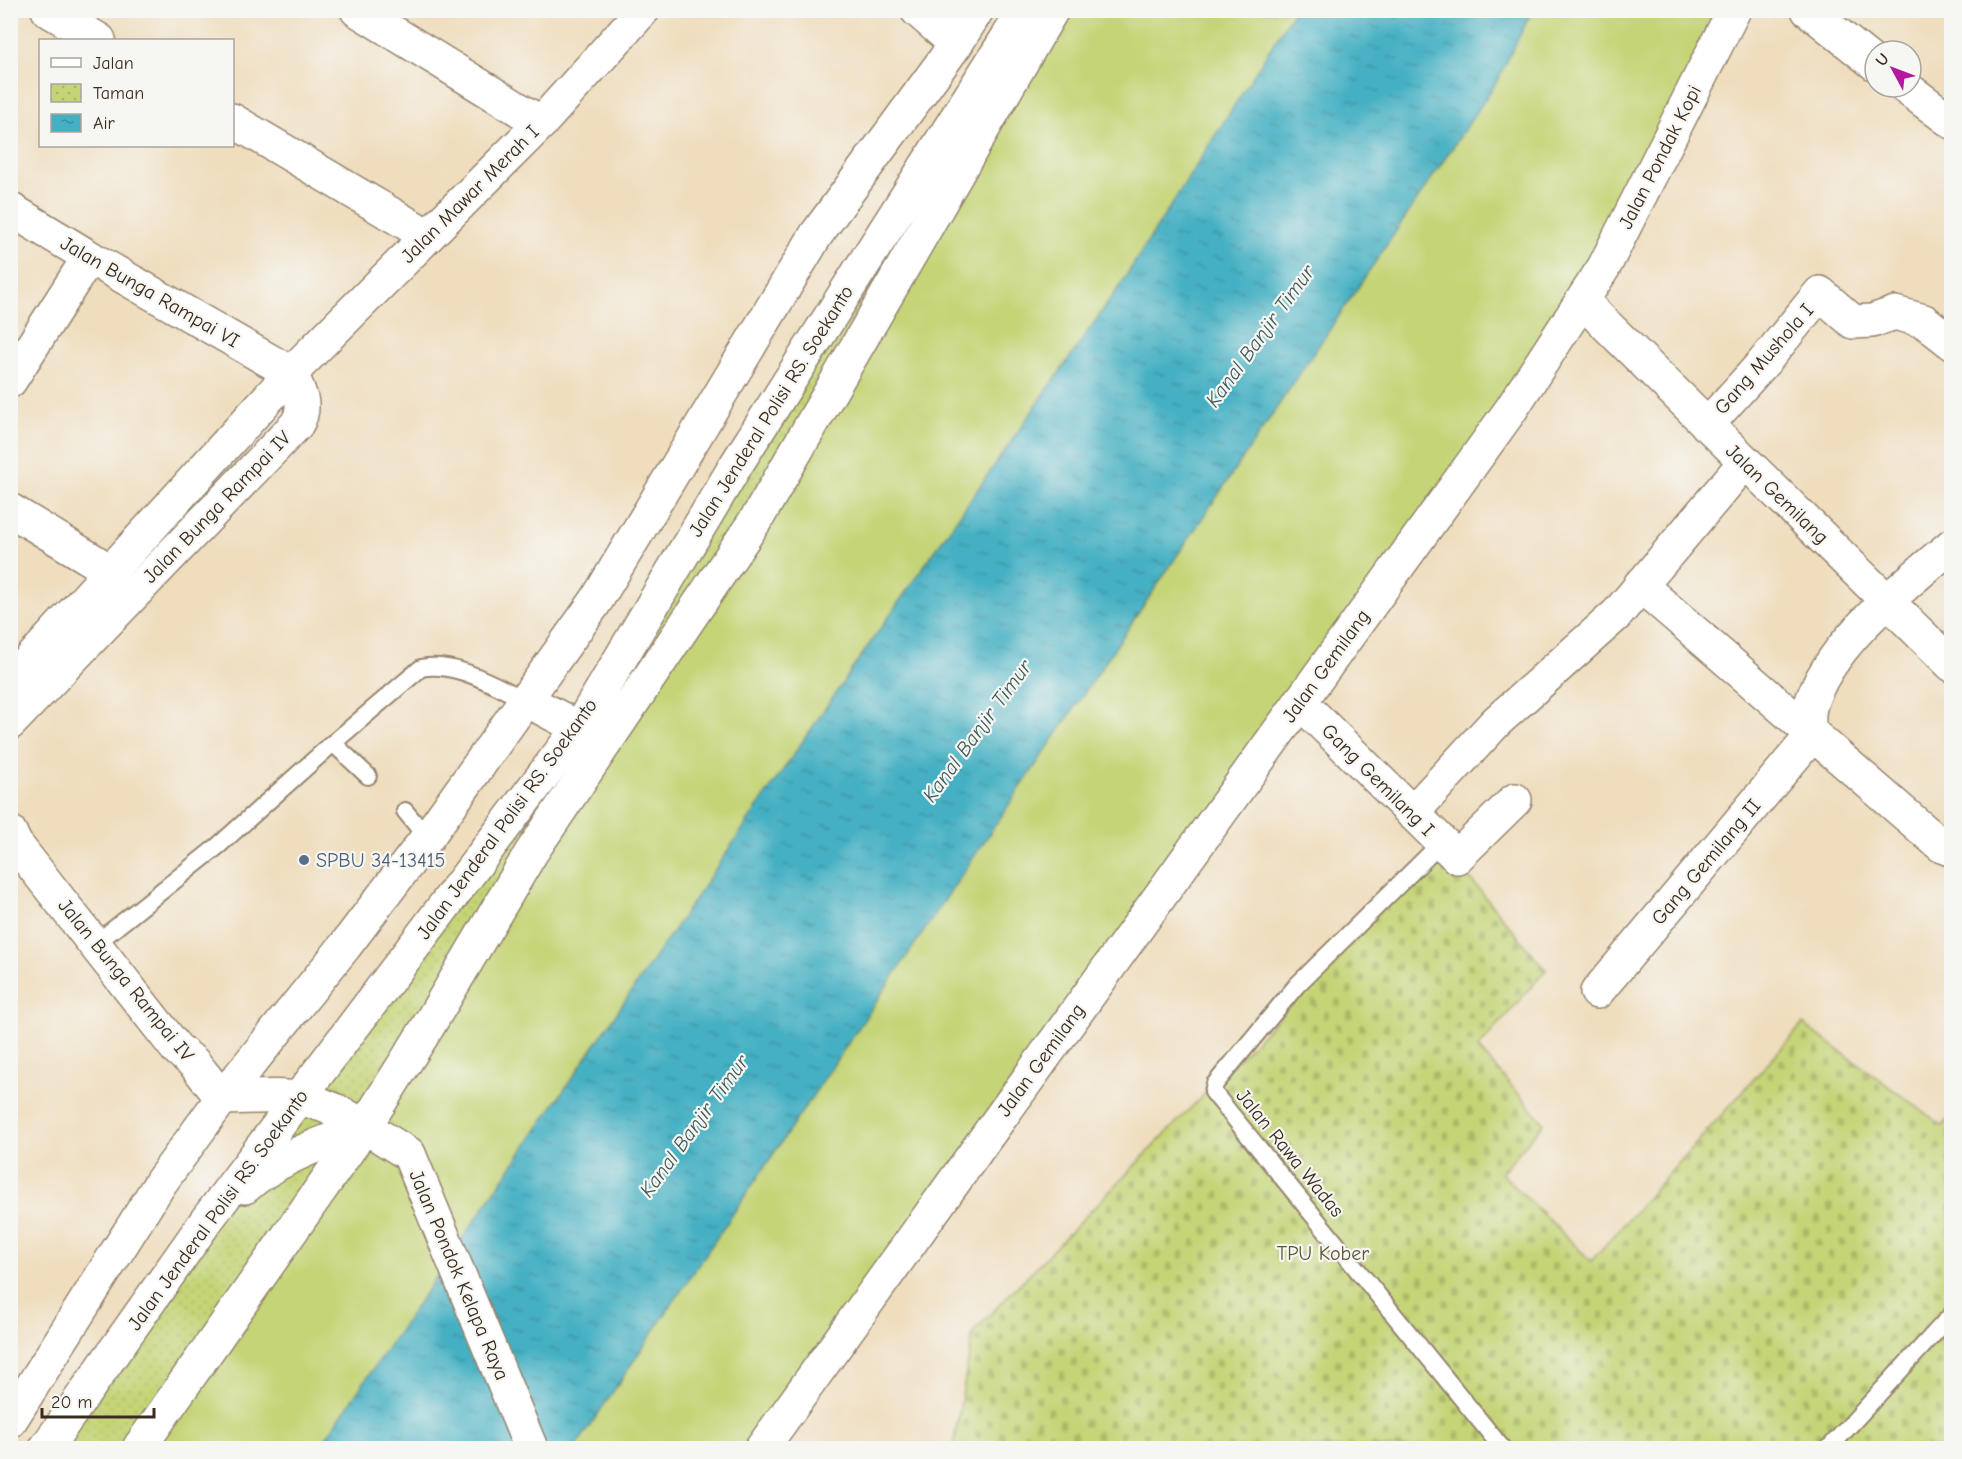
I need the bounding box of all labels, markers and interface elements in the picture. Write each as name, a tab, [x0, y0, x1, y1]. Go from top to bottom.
legend	[39, 39, 234, 147]
north arrow	[1863, 39, 1923, 99]
text: U	[1872, 50, 1893, 70]
text: Jalan	[93, 53, 134, 74]
street label: Jalan Pondak Kopi	[1614, 81, 1706, 233]
text: Taman	[93, 83, 144, 104]
text: Air	[93, 113, 116, 134]
street label: Jalan Mawar Merah I	[396, 120, 544, 268]
street label: Jalan Bunga Rampai VI	[57, 231, 244, 353]
water label: Kanal Banjir Timur	[1200, 259, 1321, 412]
street label: Jalan Jenderal Polisi RS. Soekanto	[684, 281, 858, 541]
street label: Gang Mushola I	[1710, 299, 1818, 419]
street label: Jalan Bunga Rampai IV	[138, 426, 296, 588]
street label: Jalan Gemilang	[1721, 439, 1833, 549]
street label: Jalan Gemilang	[1277, 605, 1375, 727]
water label: Kanal Banjir Timur	[917, 654, 1038, 807]
street label: Jalan Jenderal Polisi RS. Soekanto	[412, 694, 602, 944]
street label: Gang Gemilang I	[1317, 719, 1439, 841]
street label: Gang Gemilang II	[1647, 794, 1765, 930]
place label: SPBU 34-13415	[316, 849, 445, 872]
marker: SPBU 34-13415	[297, 853, 311, 867]
street label: Jalan Bunga Rampai IV	[53, 894, 199, 1066]
street label: Jalan Gemilang	[992, 999, 1090, 1121]
water label: Kanal Banjir Timur	[634, 1049, 755, 1202]
street label: Jalan Rawa Wadas	[1231, 1084, 1349, 1222]
street label: Jalan Jenderal Polisi RS. Soekanto	[123, 1085, 313, 1335]
street label: Jalan Pondok Kelapa Raya	[404, 1167, 514, 1383]
park label: TPU Kober	[1277, 1242, 1369, 1265]
scale bar	[42, 1381, 154, 1419]
text: 20 m	[51, 1392, 92, 1413]

